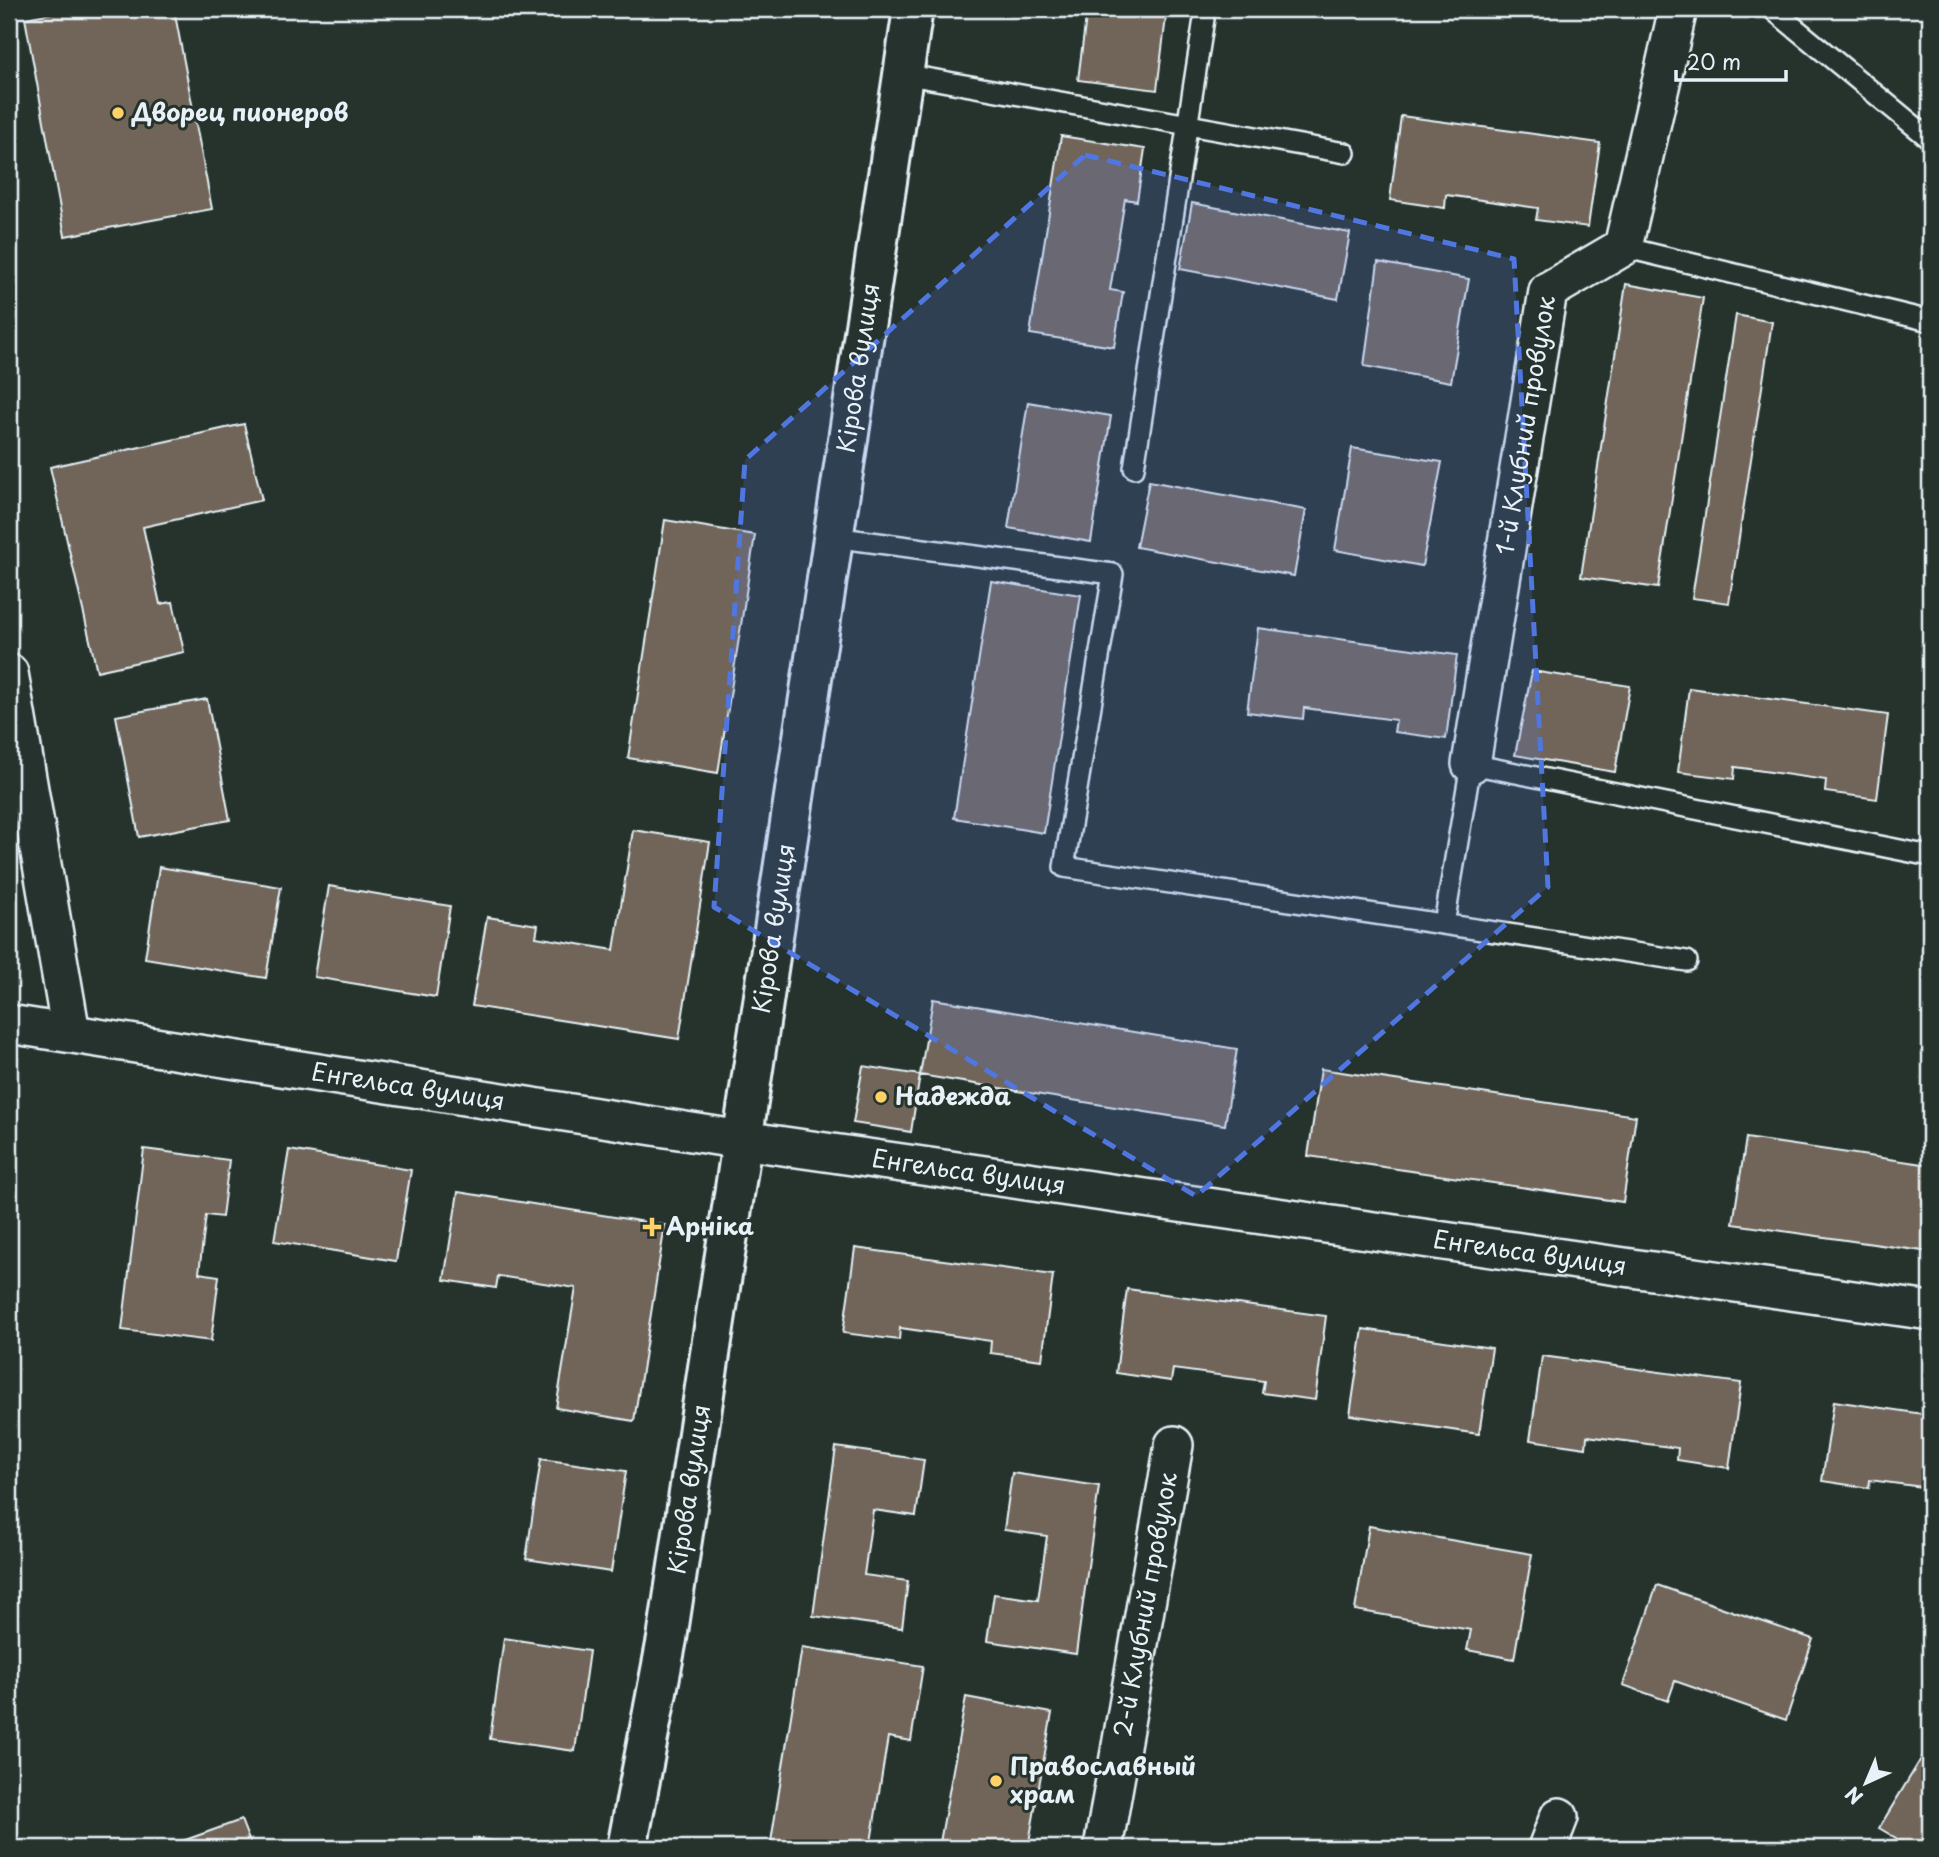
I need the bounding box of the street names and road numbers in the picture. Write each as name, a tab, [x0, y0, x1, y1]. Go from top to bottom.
street label: Кірова вулиця	[826, 280, 887, 455]
street label: 1-й Клубний провулок	[1485, 292, 1563, 557]
street label: Кірова вулиця	[742, 841, 803, 1016]
street label: Енгельса вулиця	[309, 1052, 508, 1118]
street label: Енгельса вулиця	[870, 1139, 1068, 1202]
street label: Енгельса вулиця	[1431, 1220, 1629, 1283]
street label: Кірова вулиця	[657, 1402, 718, 1577]
street label: 2-й Клубний провулок	[1103, 1469, 1185, 1740]

